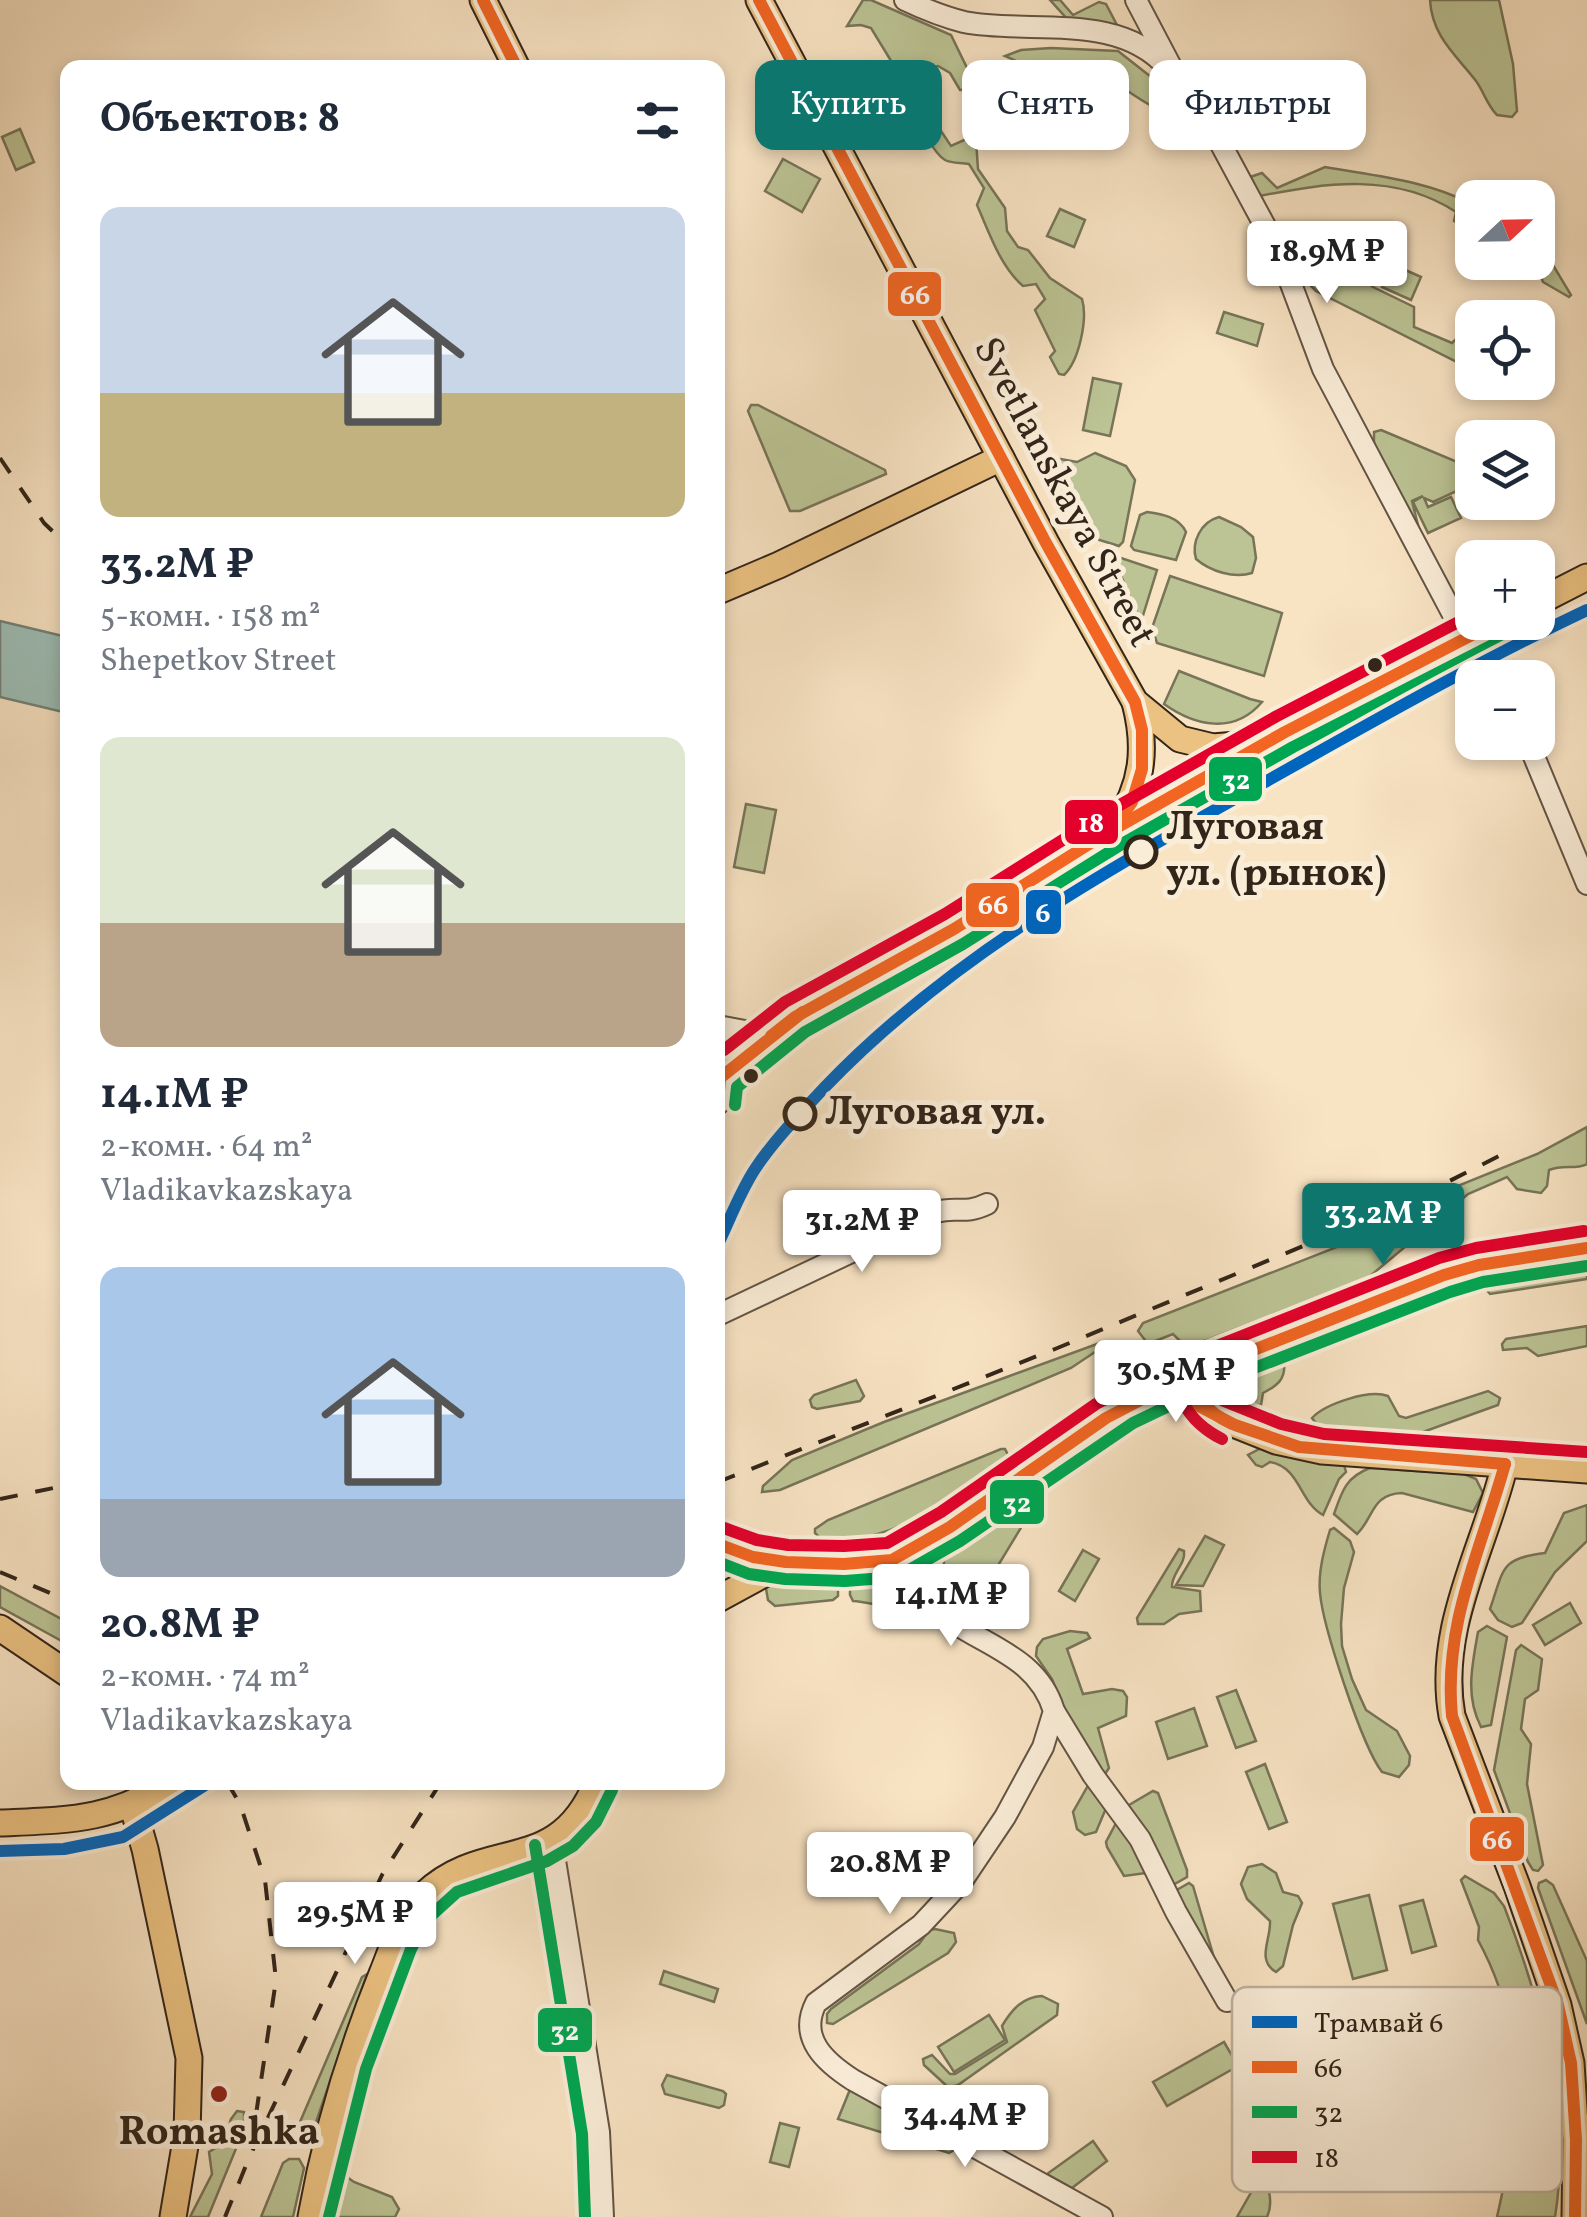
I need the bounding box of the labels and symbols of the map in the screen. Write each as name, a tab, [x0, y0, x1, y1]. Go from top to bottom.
north arrow	[1455, 180, 1555, 280]
pin: 18.9M ₽	[1235, 221, 1419, 306]
line badge: 66	[886, 270, 943, 318]
text: 66	[900, 277, 930, 316]
street label: Svetlanskaya Street	[958, 328, 1168, 658]
unlabelled marker	[1365, 655, 1385, 675]
line badge: 32	[1207, 755, 1264, 803]
text: 32	[1222, 762, 1250, 801]
line badge: 18	[1063, 798, 1120, 846]
place label: Луговая ул. (рынок)	[1166, 801, 1386, 903]
text: 18	[1078, 805, 1104, 844]
marker: Луговая ул. (рынок)	[1125, 836, 1157, 868]
line badge: 66	[964, 881, 1021, 929]
text: 66	[978, 887, 1008, 926]
line badge: 6	[1024, 888, 1063, 936]
text: 6	[1035, 895, 1051, 934]
unlabelled marker	[741, 1066, 761, 1086]
place label: Луговая ул.	[825, 1086, 1046, 1142]
marker: Луговая ул.	[784, 1098, 816, 1130]
pin: 33.2M ₽	[1291, 1183, 1475, 1268]
pin: 31.2M ₽	[770, 1190, 954, 1275]
pin: 30.5M ₽	[1084, 1340, 1268, 1425]
line badge: 32	[988, 1478, 1046, 1526]
text: 32	[1003, 1485, 1031, 1524]
pin: 14.1M ₽	[859, 1564, 1043, 1649]
line badge: 66	[1468, 1815, 1526, 1863]
text: 66	[1482, 1822, 1512, 1861]
pin: 20.8M ₽	[798, 1832, 982, 1917]
pin: 29.5M ₽	[263, 1882, 447, 1967]
legend	[1232, 1987, 1562, 2192]
text: Трамвай 6	[1314, 2005, 1443, 2044]
line badge: 32	[536, 2006, 594, 2054]
text: 32	[551, 2013, 579, 2052]
text: 66	[1314, 2050, 1342, 2089]
marker: Romashka	[208, 2083, 230, 2105]
pin: 34.4M ₽	[873, 2085, 1057, 2170]
text: 32	[1314, 2095, 1343, 2134]
place label: Romashka	[118, 2106, 320, 2162]
text: 18	[1314, 2140, 1339, 2179]

